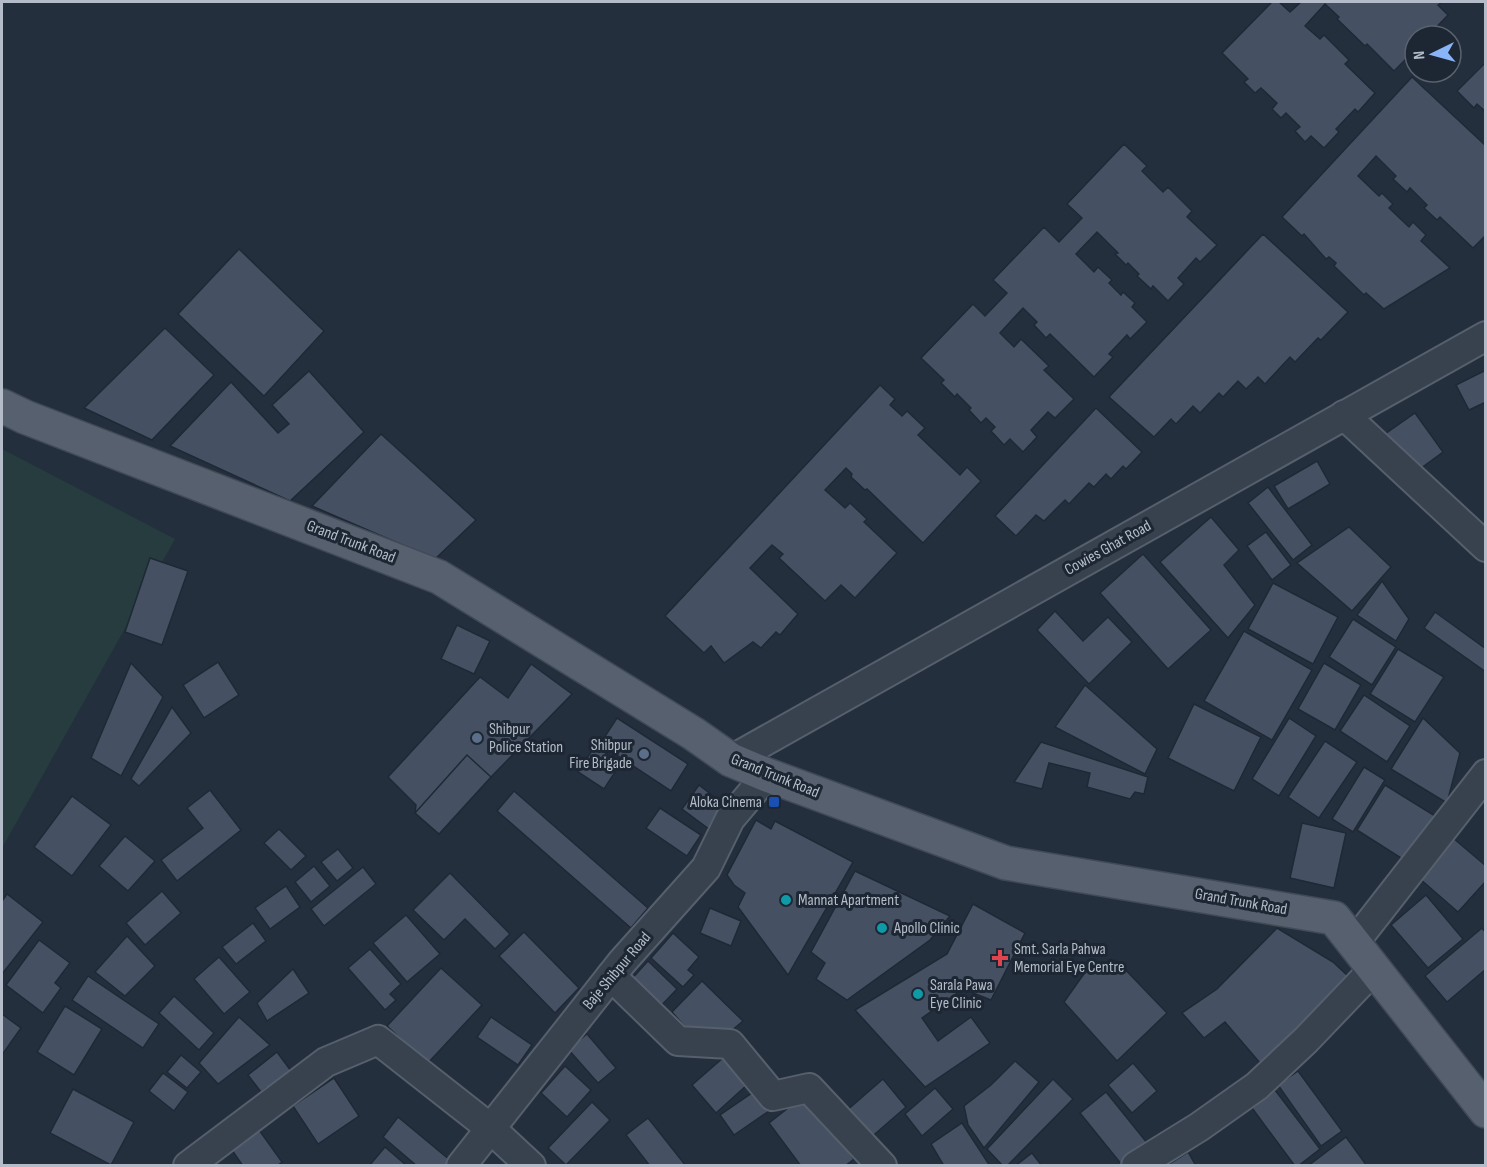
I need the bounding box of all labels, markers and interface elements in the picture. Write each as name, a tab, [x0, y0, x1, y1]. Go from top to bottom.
north arrow	[1403, 24, 1463, 84]
text: N	[1410, 50, 1429, 60]
street label: Grand Trunk Road	[304, 516, 398, 568]
street label: Cowies Ghat Road	[1061, 516, 1155, 580]
place label: Shibpur Police Station	[489, 720, 563, 757]
marker: Shibpur Police Station	[470, 731, 484, 745]
place label: Shibpur Fire Brigade	[569, 736, 632, 773]
marker: Shibpur Fire Brigade	[637, 747, 651, 761]
street label: Grand Trunk Road	[728, 750, 822, 802]
place label: Aloka Cinema	[689, 793, 762, 812]
marker: Aloka Cinema	[767, 795, 781, 809]
street label: Grand Trunk Road	[1193, 885, 1289, 919]
place label: Mannat Apartment	[798, 891, 899, 910]
marker: Mannat Apartment	[779, 893, 793, 907]
place label: Apollo Clinic	[893, 919, 960, 938]
marker: Apollo Clinic	[875, 921, 889, 935]
street label: Baje Shibpur Road	[579, 928, 655, 1014]
place label: Smt. Sarla Pahwa Memorial Eye Centre	[1014, 940, 1124, 977]
marker: Smt. Sarla Pahwa Memorial Eye Centre	[991, 949, 1009, 967]
place label: Sarala Pawa Eye Clinic	[930, 976, 993, 1013]
marker: Sarala Pawa Eye Clinic	[911, 987, 925, 1001]

